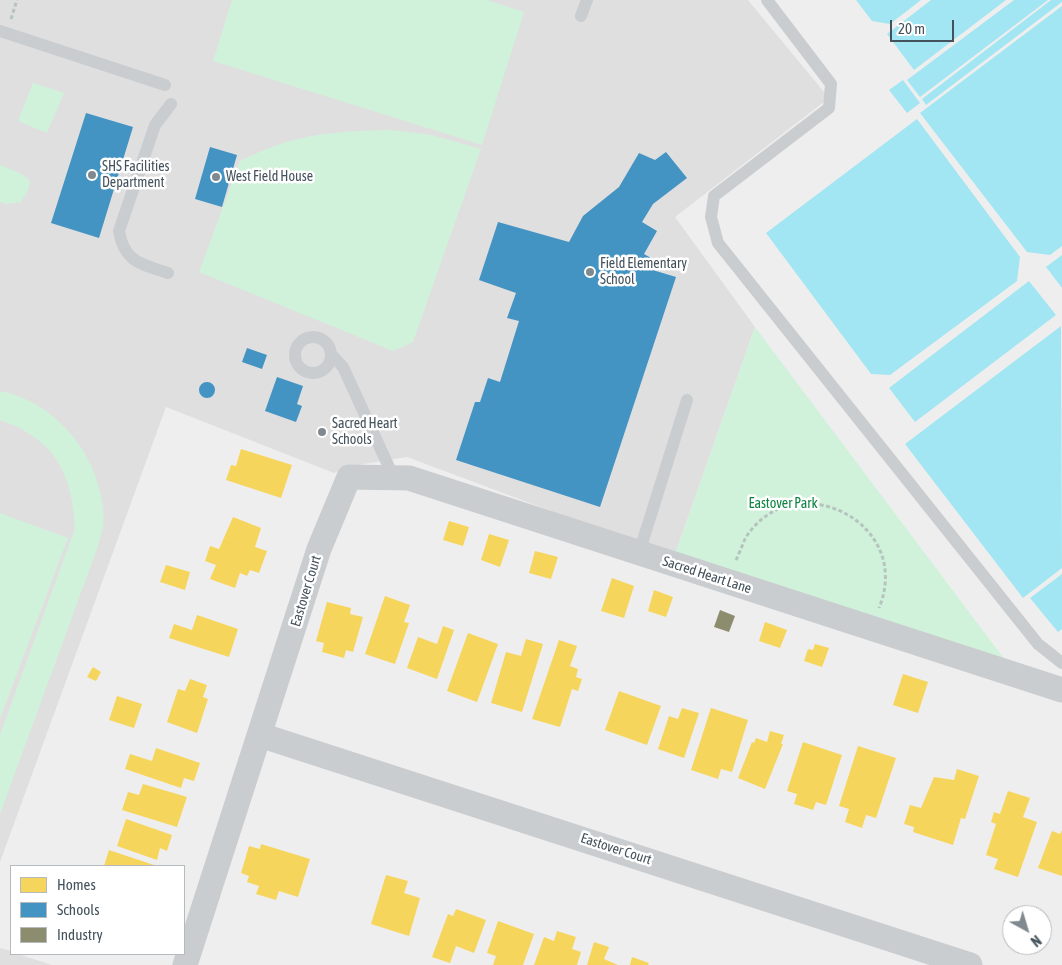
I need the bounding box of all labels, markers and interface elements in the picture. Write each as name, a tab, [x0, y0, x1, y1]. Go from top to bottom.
scale bar	[892, 10, 956, 42]
text: 20 m	[898, 20, 925, 37]
place label: SHS Facilities Department	[102, 159, 170, 192]
marker: SHS Facilities Department	[86, 169, 98, 181]
place label: West Field House	[226, 169, 313, 185]
marker: West Field House	[210, 171, 222, 183]
place label: Field Elementary School	[600, 256, 687, 288]
marker: Field Elementary School	[584, 266, 596, 278]
place label: Sacred Heart Schools	[332, 416, 398, 448]
marker: Sacred Heart Schools	[316, 426, 328, 438]
park label: Eastover Park	[748, 496, 818, 512]
street label: Eastover Court	[287, 553, 325, 629]
street label: Sacred Heart Lane	[660, 553, 754, 597]
street label: Eastover Court	[578, 830, 654, 868]
legend	[10, 865, 185, 955]
text: Homes	[57, 876, 96, 893]
text: Schools	[57, 901, 100, 918]
north arrow	[1002, 905, 1052, 955]
text: Industry	[57, 926, 103, 943]
text: N	[1028, 932, 1044, 950]

